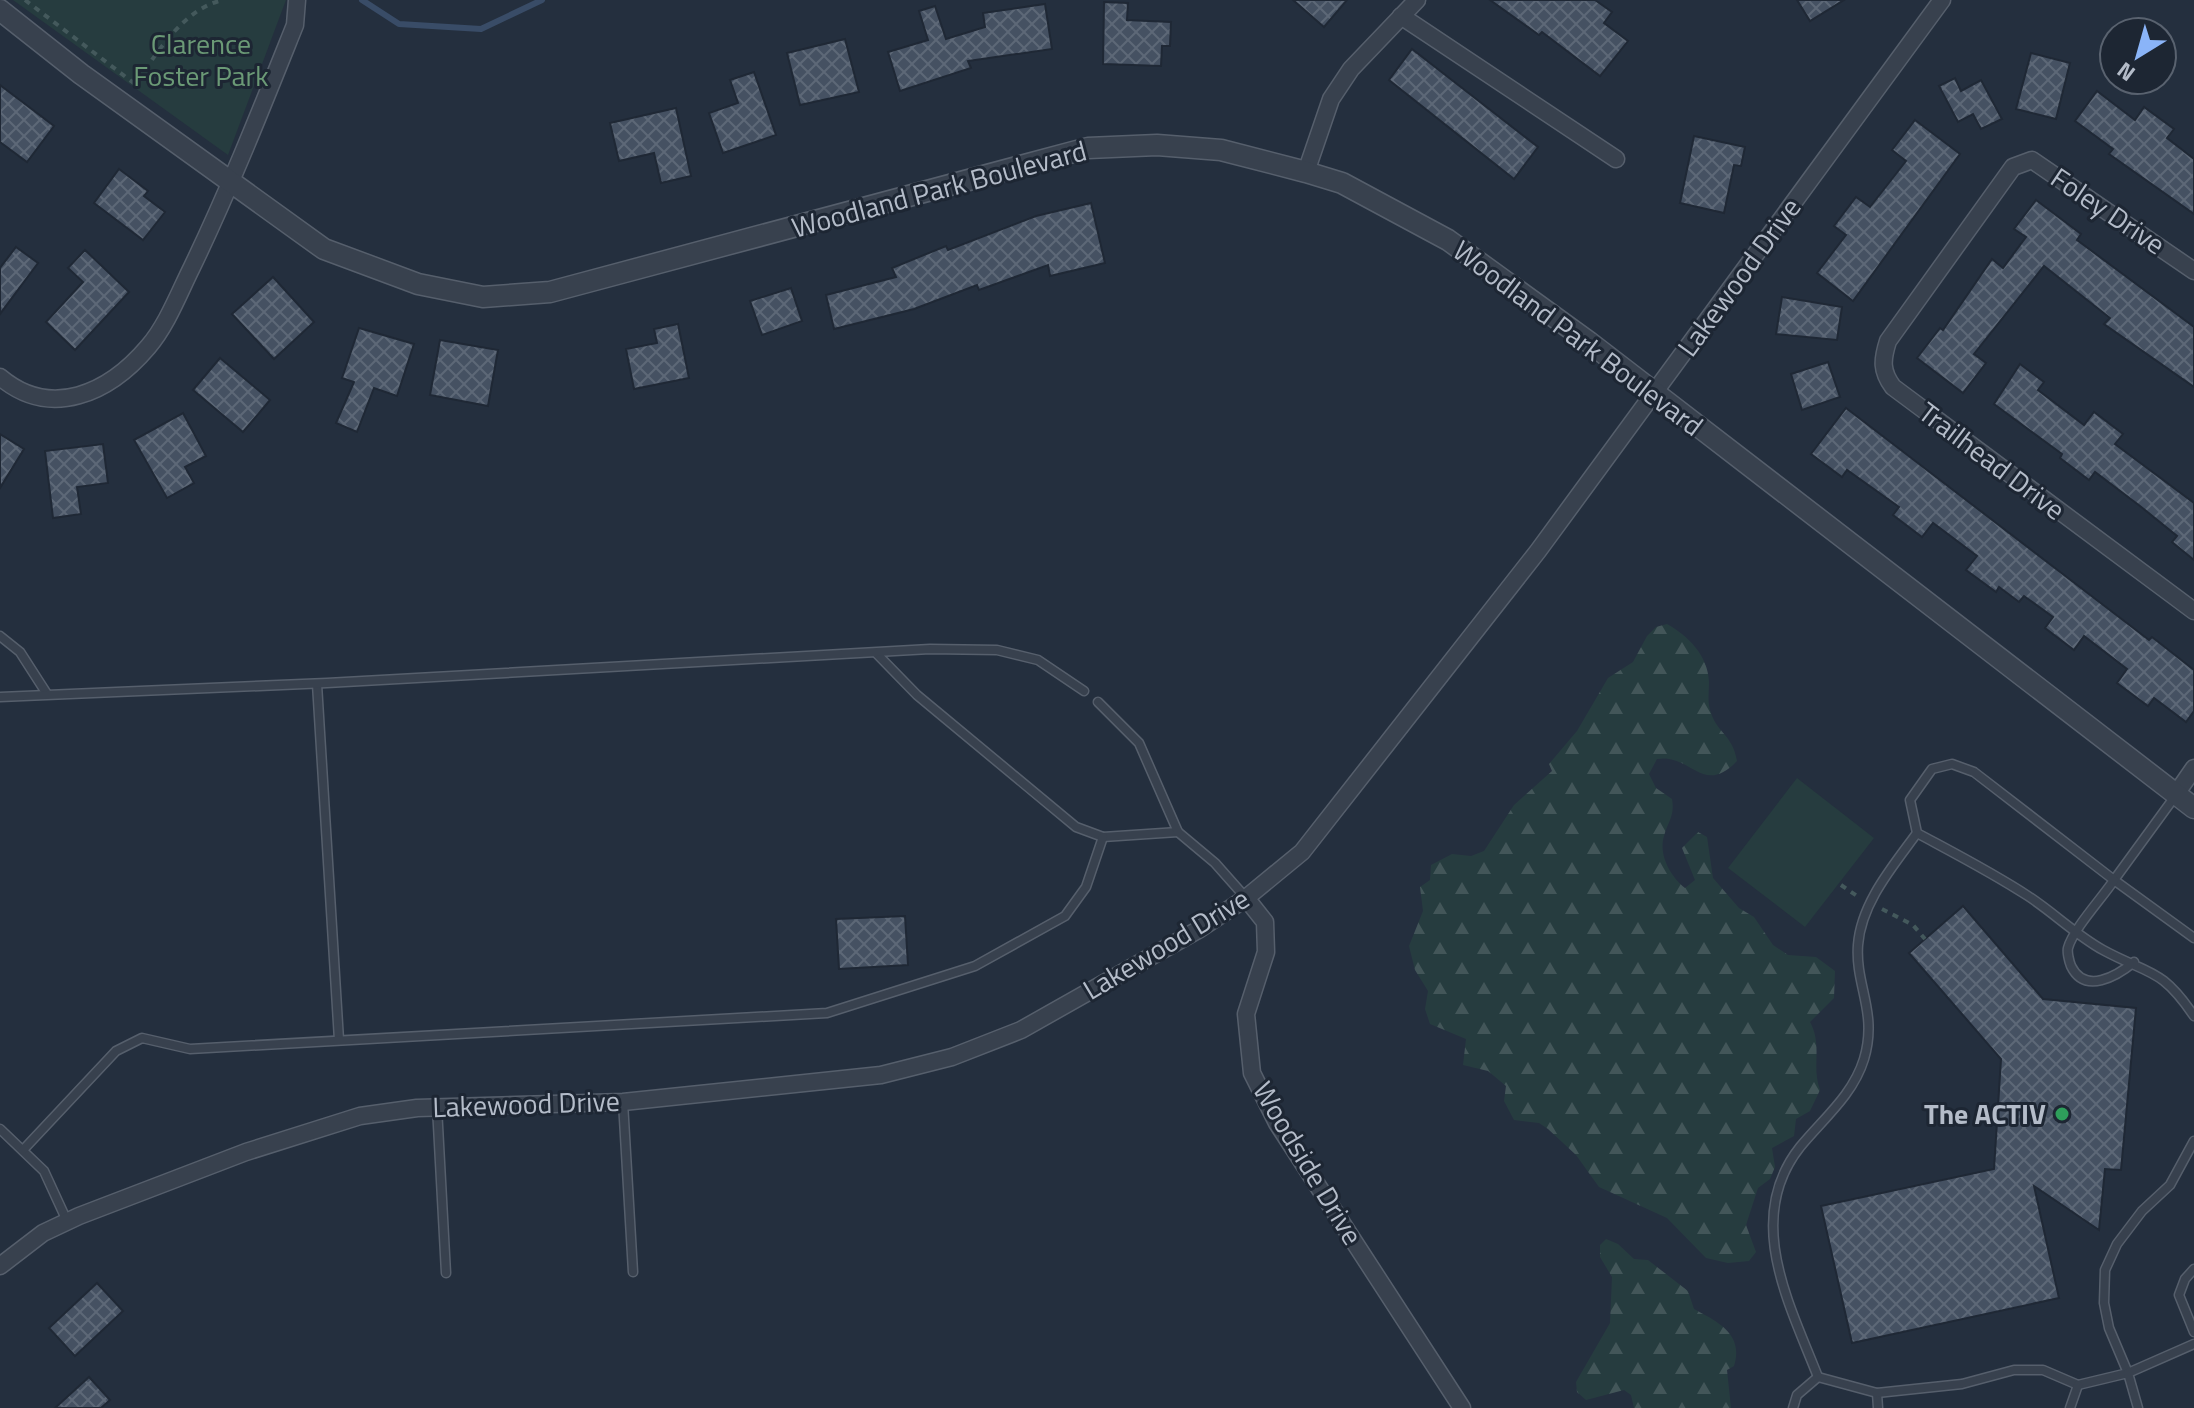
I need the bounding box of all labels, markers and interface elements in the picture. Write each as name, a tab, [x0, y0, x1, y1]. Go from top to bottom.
north arrow	[2098, 16, 2178, 96]
park label: Clarence Foster Park	[133, 22, 269, 97]
text: N	[2110, 54, 2142, 90]
street label: Woodland Park Boulevard	[787, 128, 1091, 249]
street label: Foley Drive	[2042, 156, 2174, 265]
street label: Lakewood Drive	[1666, 188, 1811, 365]
street label: Woodland Park Boulevard	[1444, 229, 1712, 446]
street label: Trailhead Drive	[1910, 391, 2075, 530]
street label: Lakewood Drive	[1074, 877, 1257, 1010]
street label: Woodside Drive	[1243, 1073, 1374, 1253]
street label: Lakewood Drive	[432, 1079, 620, 1128]
place label: The ACTIV	[1924, 1092, 2046, 1135]
marker: The ACTIV	[2053, 1105, 2071, 1123]

